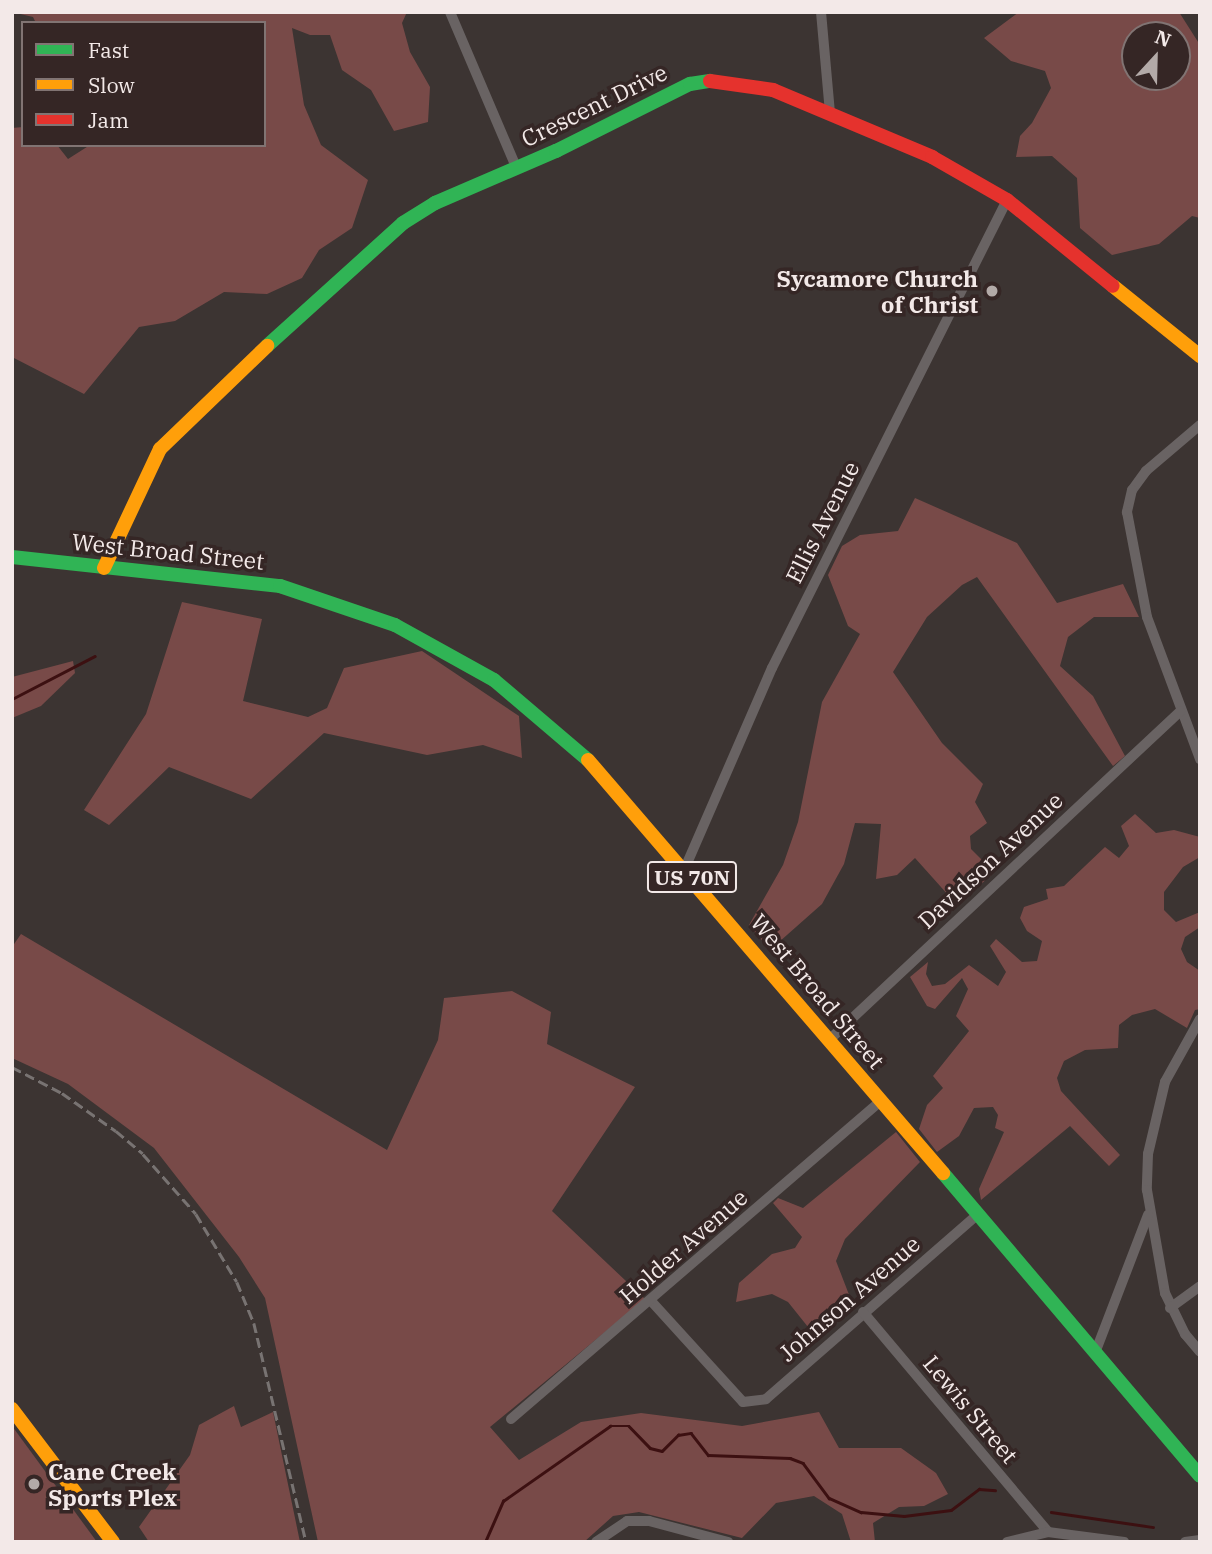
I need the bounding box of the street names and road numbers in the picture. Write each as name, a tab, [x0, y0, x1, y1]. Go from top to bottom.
street label: Crescent Drive	[517, 58, 671, 152]
street label: Ellis Avenue	[779, 456, 865, 588]
street label: West Broad Street	[70, 527, 266, 575]
street label: Davidson Avenue	[912, 786, 1068, 934]
road number: US 70N	[646, 860, 738, 894]
street label: West Broad Street	[745, 908, 891, 1074]
street label: Holder Avenue	[613, 1183, 753, 1309]
street label: Johnson Avenue	[773, 1229, 925, 1367]
street label: Lewis Street	[918, 1349, 1024, 1469]

